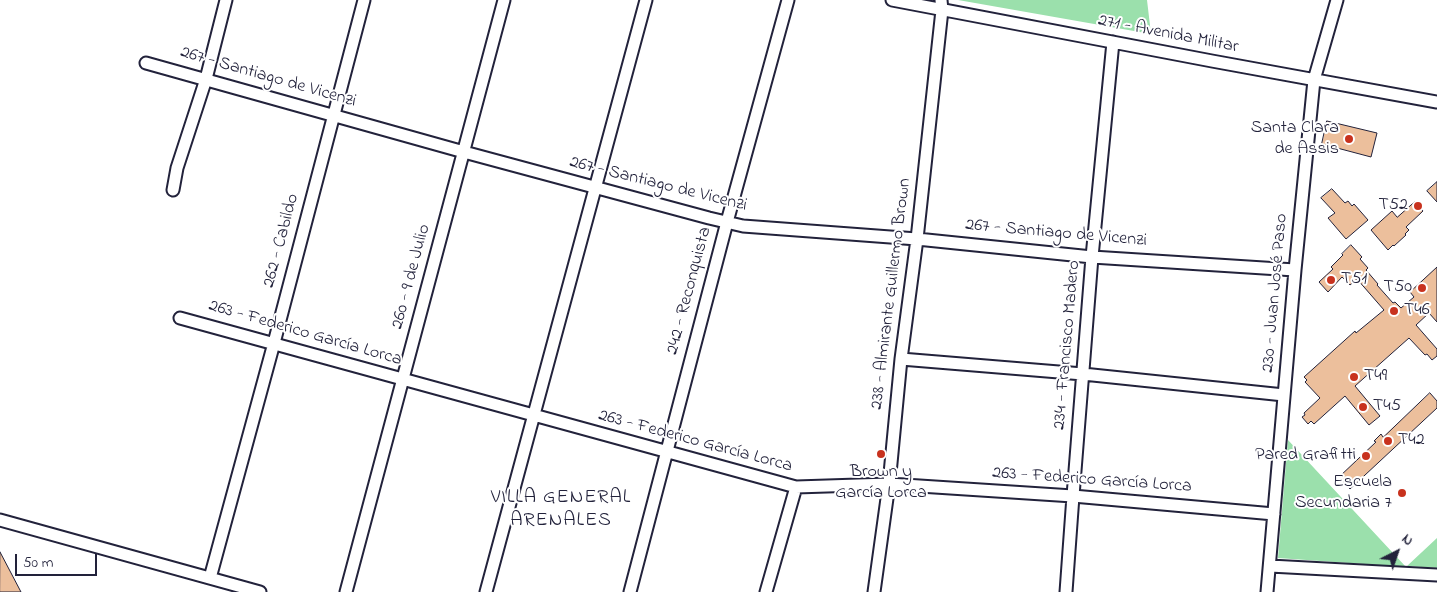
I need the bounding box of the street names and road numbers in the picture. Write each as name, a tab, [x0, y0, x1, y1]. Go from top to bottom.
street label: 271 - Avenida Militar	[1096, 11, 1240, 59]
street label: 267 - Santiago de Vicenzi	[177, 43, 359, 113]
street label: 267 - Santiago de Vicenzi	[567, 152, 749, 218]
street label: 238 - Almirante Guillermo Brown	[867, 177, 917, 411]
street label: 262 - Cabildo	[259, 192, 305, 290]
street label: 230 - Juan José Paso	[1258, 213, 1294, 373]
street label: 267 - Santiago de Vicenzi	[964, 215, 1148, 253]
street label: 260 - 9 de Julio	[388, 222, 436, 332]
street label: 242 - Reconquista	[663, 225, 717, 357]
street label: 234 - Francisco Madero	[1050, 259, 1086, 431]
street label: 263 - Federico García Lorca	[206, 296, 404, 372]
street label: 263 - Federico García Lorca	[596, 406, 794, 478]
street label: 263 - Federico García Lorca	[992, 463, 1192, 499]

